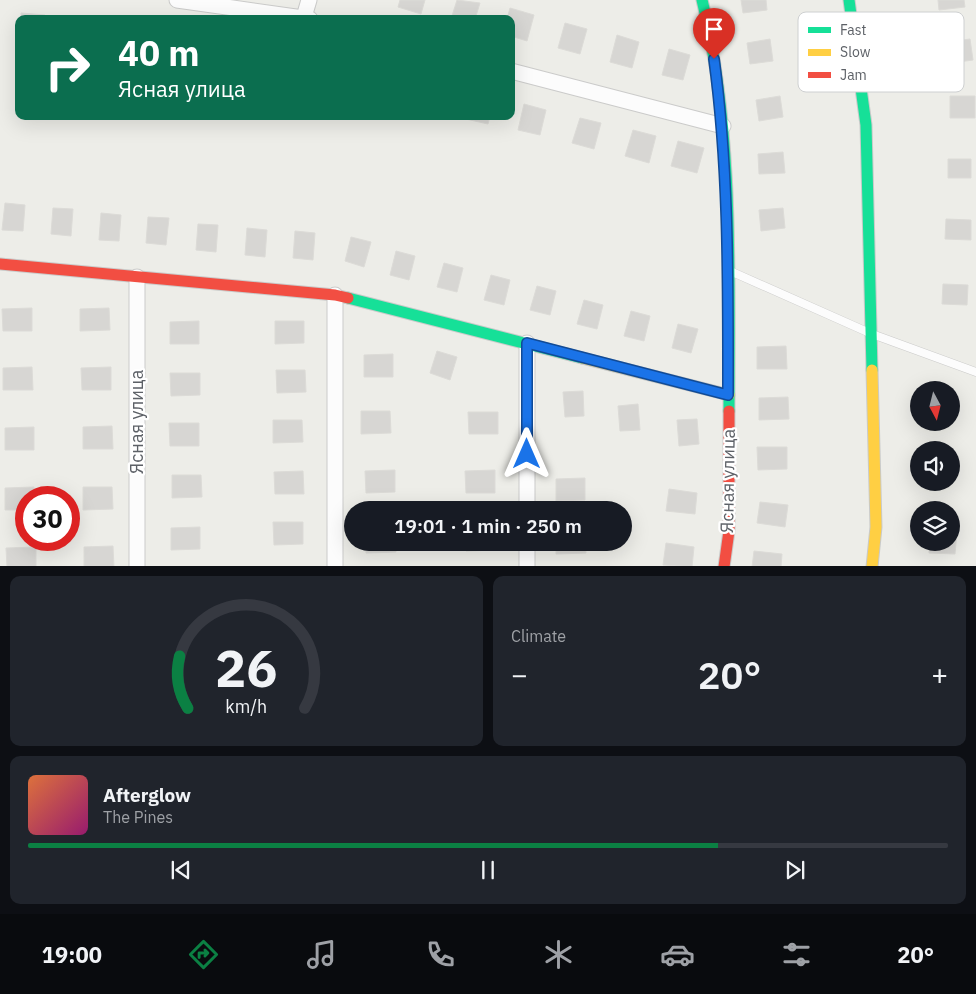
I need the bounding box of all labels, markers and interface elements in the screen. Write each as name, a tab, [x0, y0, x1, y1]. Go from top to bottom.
pin	[693, 8, 735, 59]
legend	[798, 12, 964, 92]
icon: arrive	[700, 15, 728, 43]
text: Fast	[840, 21, 866, 39]
text: 40 m	[118, 30, 200, 76]
icon: right	[35, 35, 100, 100]
text: Slow	[840, 43, 871, 61]
text: Jam	[840, 66, 867, 84]
text: Ясная улица	[118, 74, 246, 103]
street label: Ясная улица	[125, 369, 148, 474]
north arrow	[910, 381, 960, 431]
map controls	[910, 381, 960, 551]
position arrow	[500, 427, 552, 479]
street label: Ясная улица	[715, 428, 740, 533]
button: sound	[910, 441, 960, 491]
speed limit sign: 30	[15, 486, 80, 551]
button: layers	[910, 501, 960, 551]
text: 19:01 · 1 min · 250 m	[394, 514, 582, 538]
text: Climate	[511, 626, 566, 646]
text: 26	[215, 634, 278, 701]
text: 20°	[698, 650, 761, 699]
text: −	[511, 656, 528, 693]
text: +	[931, 656, 948, 693]
text: km/h	[226, 695, 268, 718]
text: Afterglow	[103, 783, 191, 807]
text: The Pines	[103, 807, 173, 827]
icon: previous	[167, 856, 195, 884]
icon: pause	[474, 856, 502, 884]
icon: next	[781, 856, 809, 884]
icon: directions	[186, 937, 221, 972]
icon: music	[304, 937, 339, 972]
icon: phone	[423, 937, 458, 972]
icon: climate	[541, 937, 576, 972]
icon: car	[660, 937, 695, 972]
icon: filters	[779, 937, 814, 972]
text: 19:00	[42, 940, 102, 969]
text: 20°	[897, 940, 934, 969]

